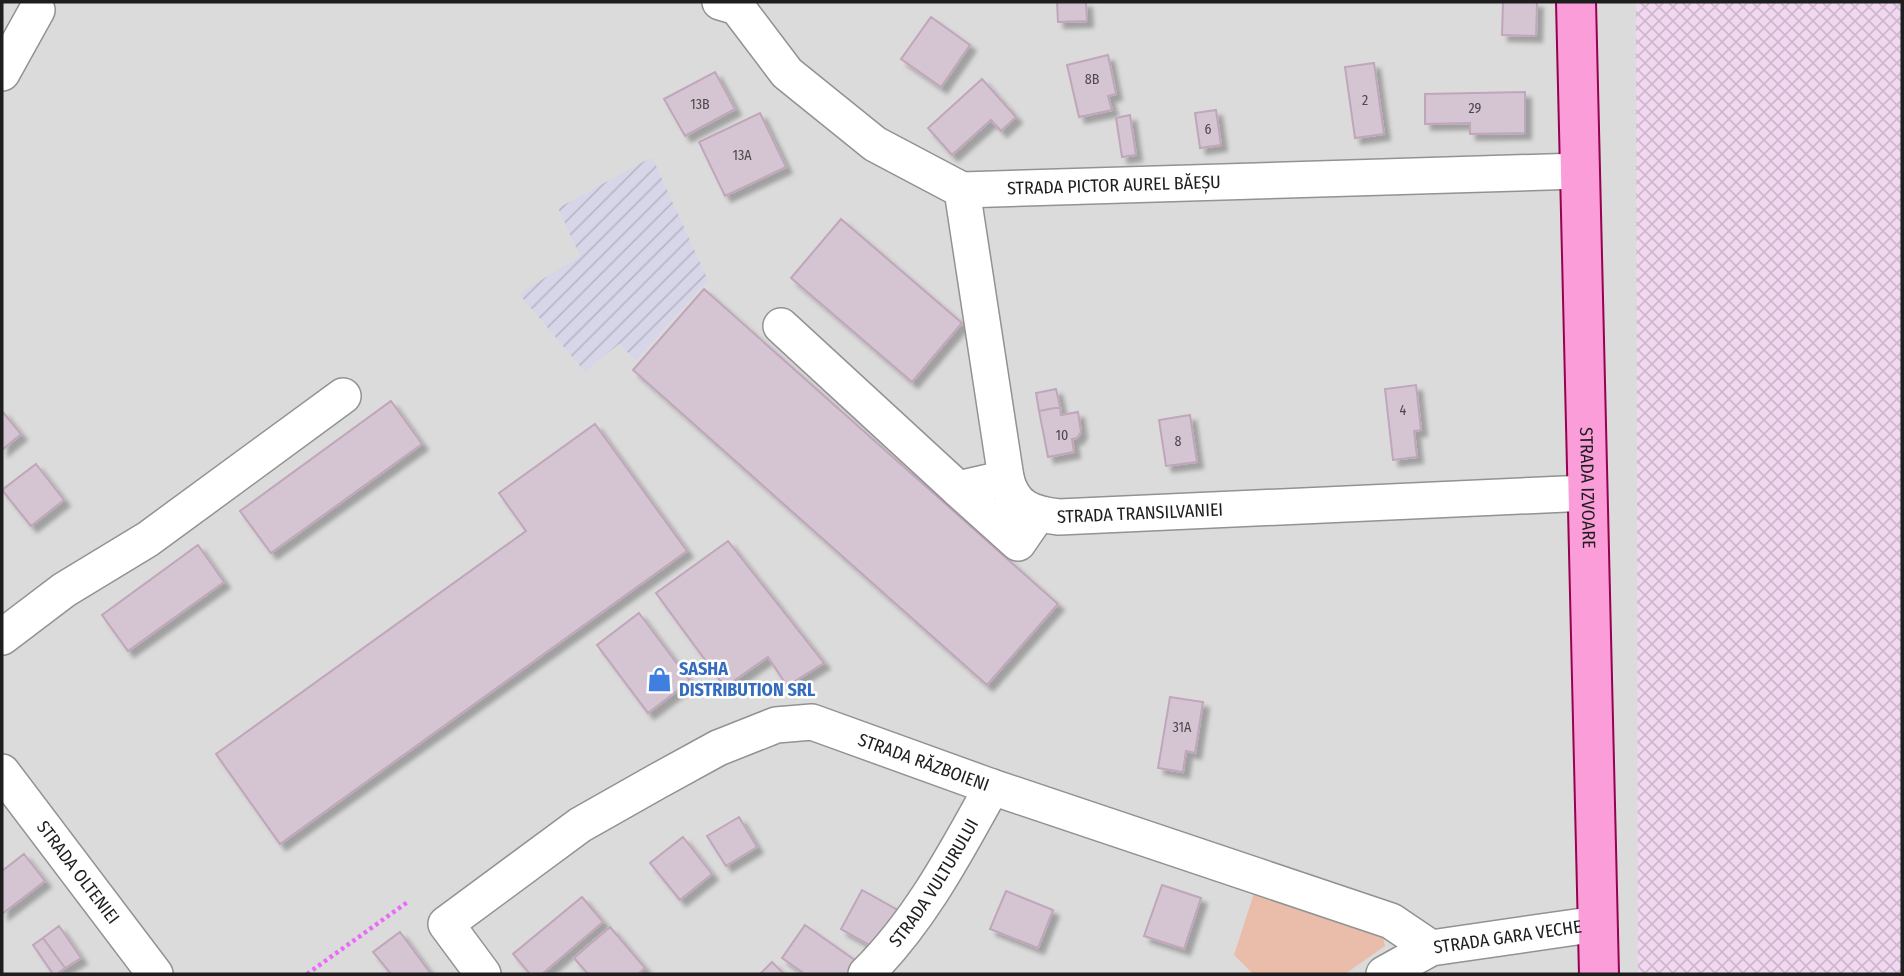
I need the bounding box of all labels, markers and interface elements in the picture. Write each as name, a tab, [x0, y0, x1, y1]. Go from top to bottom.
house number: 8B	[1085, 71, 1100, 88]
house number: 2	[1362, 92, 1368, 109]
house number: 13B	[690, 96, 710, 113]
house number: 29	[1469, 100, 1482, 117]
house number: 6	[1205, 121, 1212, 138]
house number: 13A	[732, 147, 752, 164]
street label: STRADA PICTOR AUREL BĂEȘU	[1007, 171, 1221, 200]
house number: 4	[1400, 402, 1407, 419]
house number: 10	[1056, 427, 1068, 444]
street label: STRADA IZVOARE	[1575, 427, 1600, 549]
house number: 8	[1175, 433, 1182, 450]
street label: STRADA TRANSILVANIEI	[1056, 499, 1224, 528]
place label: SASHA DISTRIBUTION SRL	[679, 658, 816, 701]
shop icon: SASHA DISTRIBUTION SRL	[645, 665, 673, 693]
house number: 31A	[1173, 719, 1192, 736]
street label: STRADA RĂZBOIENI	[855, 729, 992, 796]
street label: STRADA VULTURULUI	[884, 815, 983, 952]
street label: STRADA OLTENIEI	[32, 817, 124, 928]
street label: STRADA GARA VECHE	[1432, 915, 1583, 959]

